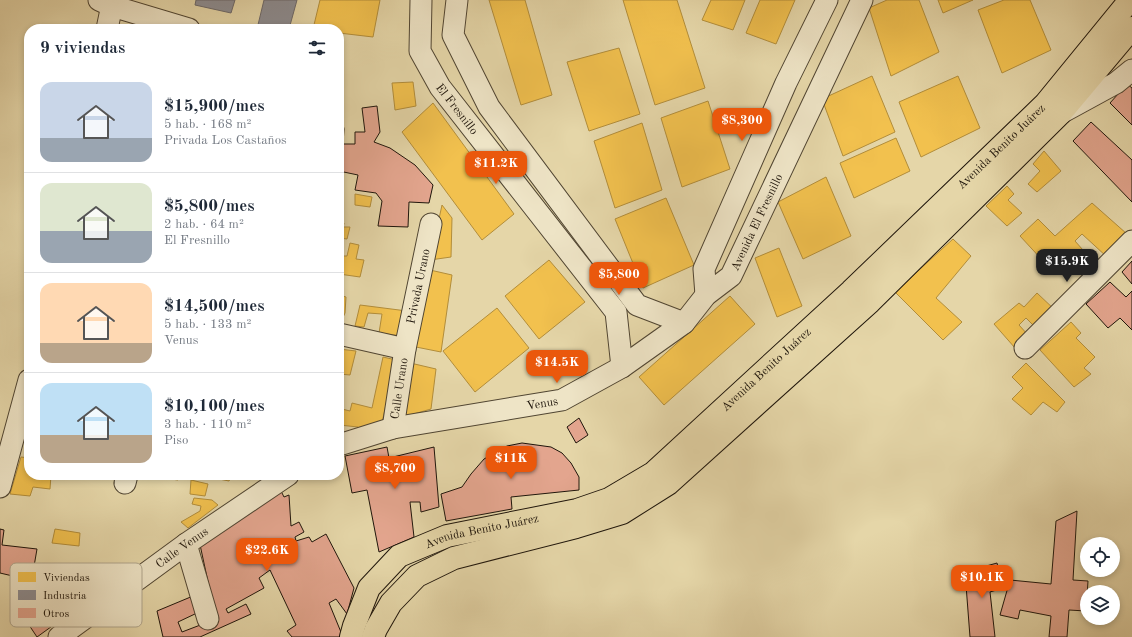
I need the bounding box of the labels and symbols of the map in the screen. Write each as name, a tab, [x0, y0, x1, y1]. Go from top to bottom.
street label: El Fresnillo	[433, 82, 480, 137]
street label: Avenida Benito Juárez	[956, 102, 1048, 192]
pin: $8,300	[709, 108, 775, 142]
pin: $11.2K	[463, 151, 529, 185]
street label: Avenida El Fresnillo	[729, 172, 786, 273]
street label: Privada Urano	[405, 248, 433, 325]
pin: $15.9K	[1034, 249, 1100, 283]
pin: $5,800	[586, 262, 652, 296]
street label: Avenida Benito Juárez	[720, 326, 814, 414]
pin: $14.5K	[524, 350, 590, 384]
street label: Calle Urano	[389, 357, 411, 420]
street label: Venus	[526, 396, 559, 413]
pin: $11K	[487, 446, 535, 480]
pin: $8,700	[362, 456, 428, 490]
street label: Avenida Benito Juárez	[423, 513, 540, 551]
street label: Calle Venus	[154, 526, 211, 571]
pin: $22.6K	[234, 538, 300, 572]
legend	[10, 563, 142, 627]
pin: $10.1K	[949, 565, 1015, 599]
text: Viviendas	[43, 573, 90, 584]
text: Industria	[43, 591, 87, 602]
text: Otros	[43, 609, 70, 620]

